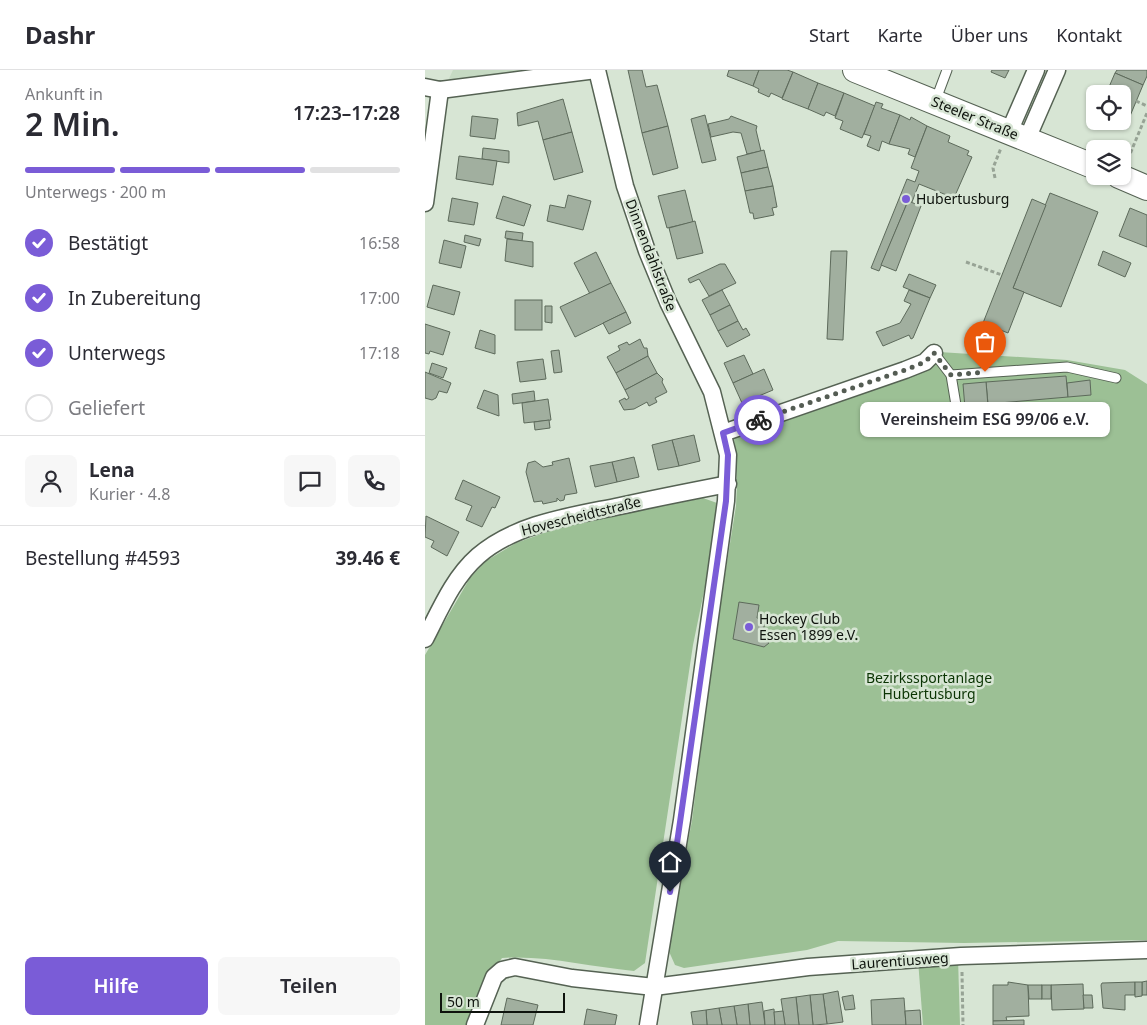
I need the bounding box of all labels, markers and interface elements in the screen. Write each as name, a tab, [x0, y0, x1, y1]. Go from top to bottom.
text: Dashr	[25, 18, 95, 51]
text: Start	[809, 23, 849, 47]
text: Karte	[877, 23, 923, 47]
text: Über uns	[951, 23, 1028, 47]
text: Kontakt	[1056, 23, 1122, 47]
text: Ankunft in	[25, 83, 103, 105]
map controls	[1086, 85, 1131, 185]
button: locate	[1086, 85, 1131, 130]
street label: Steeler Straße	[929, 91, 1022, 144]
text: 17:23–17:28	[293, 100, 400, 126]
text: 2 Min.	[25, 102, 120, 145]
button: layers	[1086, 140, 1131, 185]
text: Unterwegs · 200 m	[25, 181, 166, 203]
place label: Hubertusburg	[916, 189, 1009, 208]
marker: Hubertusburg	[900, 193, 912, 205]
street label: Dinnendahlstraße	[621, 196, 682, 314]
icon: check	[25, 229, 53, 257]
text: Bestätigt	[68, 230, 148, 256]
text: 16:58	[359, 232, 400, 254]
icon: check	[25, 284, 53, 312]
text: In Zubereitung	[68, 285, 201, 311]
text: 17:00	[359, 287, 400, 309]
pin	[964, 321, 1006, 372]
icon: bag	[971, 328, 999, 356]
icon: check	[25, 339, 53, 367]
text: Unterwegs	[68, 340, 166, 366]
text: 17:18	[359, 342, 400, 364]
text: Geliefert	[68, 395, 145, 421]
courier	[734, 395, 784, 445]
callout: Vereinsheim ESG 99/06 e.V.	[860, 402, 1110, 437]
icon: bike	[745, 406, 773, 434]
text: Vereinsheim ESG 99/06 e.V.	[881, 408, 1089, 430]
button: person	[25, 455, 77, 507]
button: chat	[284, 455, 336, 507]
button: phone	[348, 455, 400, 507]
text: Lena	[89, 457, 135, 483]
text: Kurier · 4.8	[89, 483, 170, 505]
street label: Hovescheidtstraße	[519, 491, 643, 540]
text: Bestellung #4593	[25, 545, 180, 571]
text: 39.46 €	[335, 545, 400, 571]
place label: Hockey Club Essen 1899 e.V.	[759, 609, 858, 644]
marker: Hockey Club Essen 1899 e.V.	[743, 621, 755, 633]
park label: Bezirkssportanlage Hubertusburg	[866, 668, 992, 703]
pin	[649, 841, 691, 892]
icon: home	[656, 848, 684, 876]
street label: Laurentiusweg	[851, 948, 949, 973]
button: Hilfe	[25, 957, 208, 1015]
button: Teilen	[218, 957, 400, 1015]
scale bar	[440, 990, 565, 1013]
text: 50 m	[447, 992, 480, 1011]

